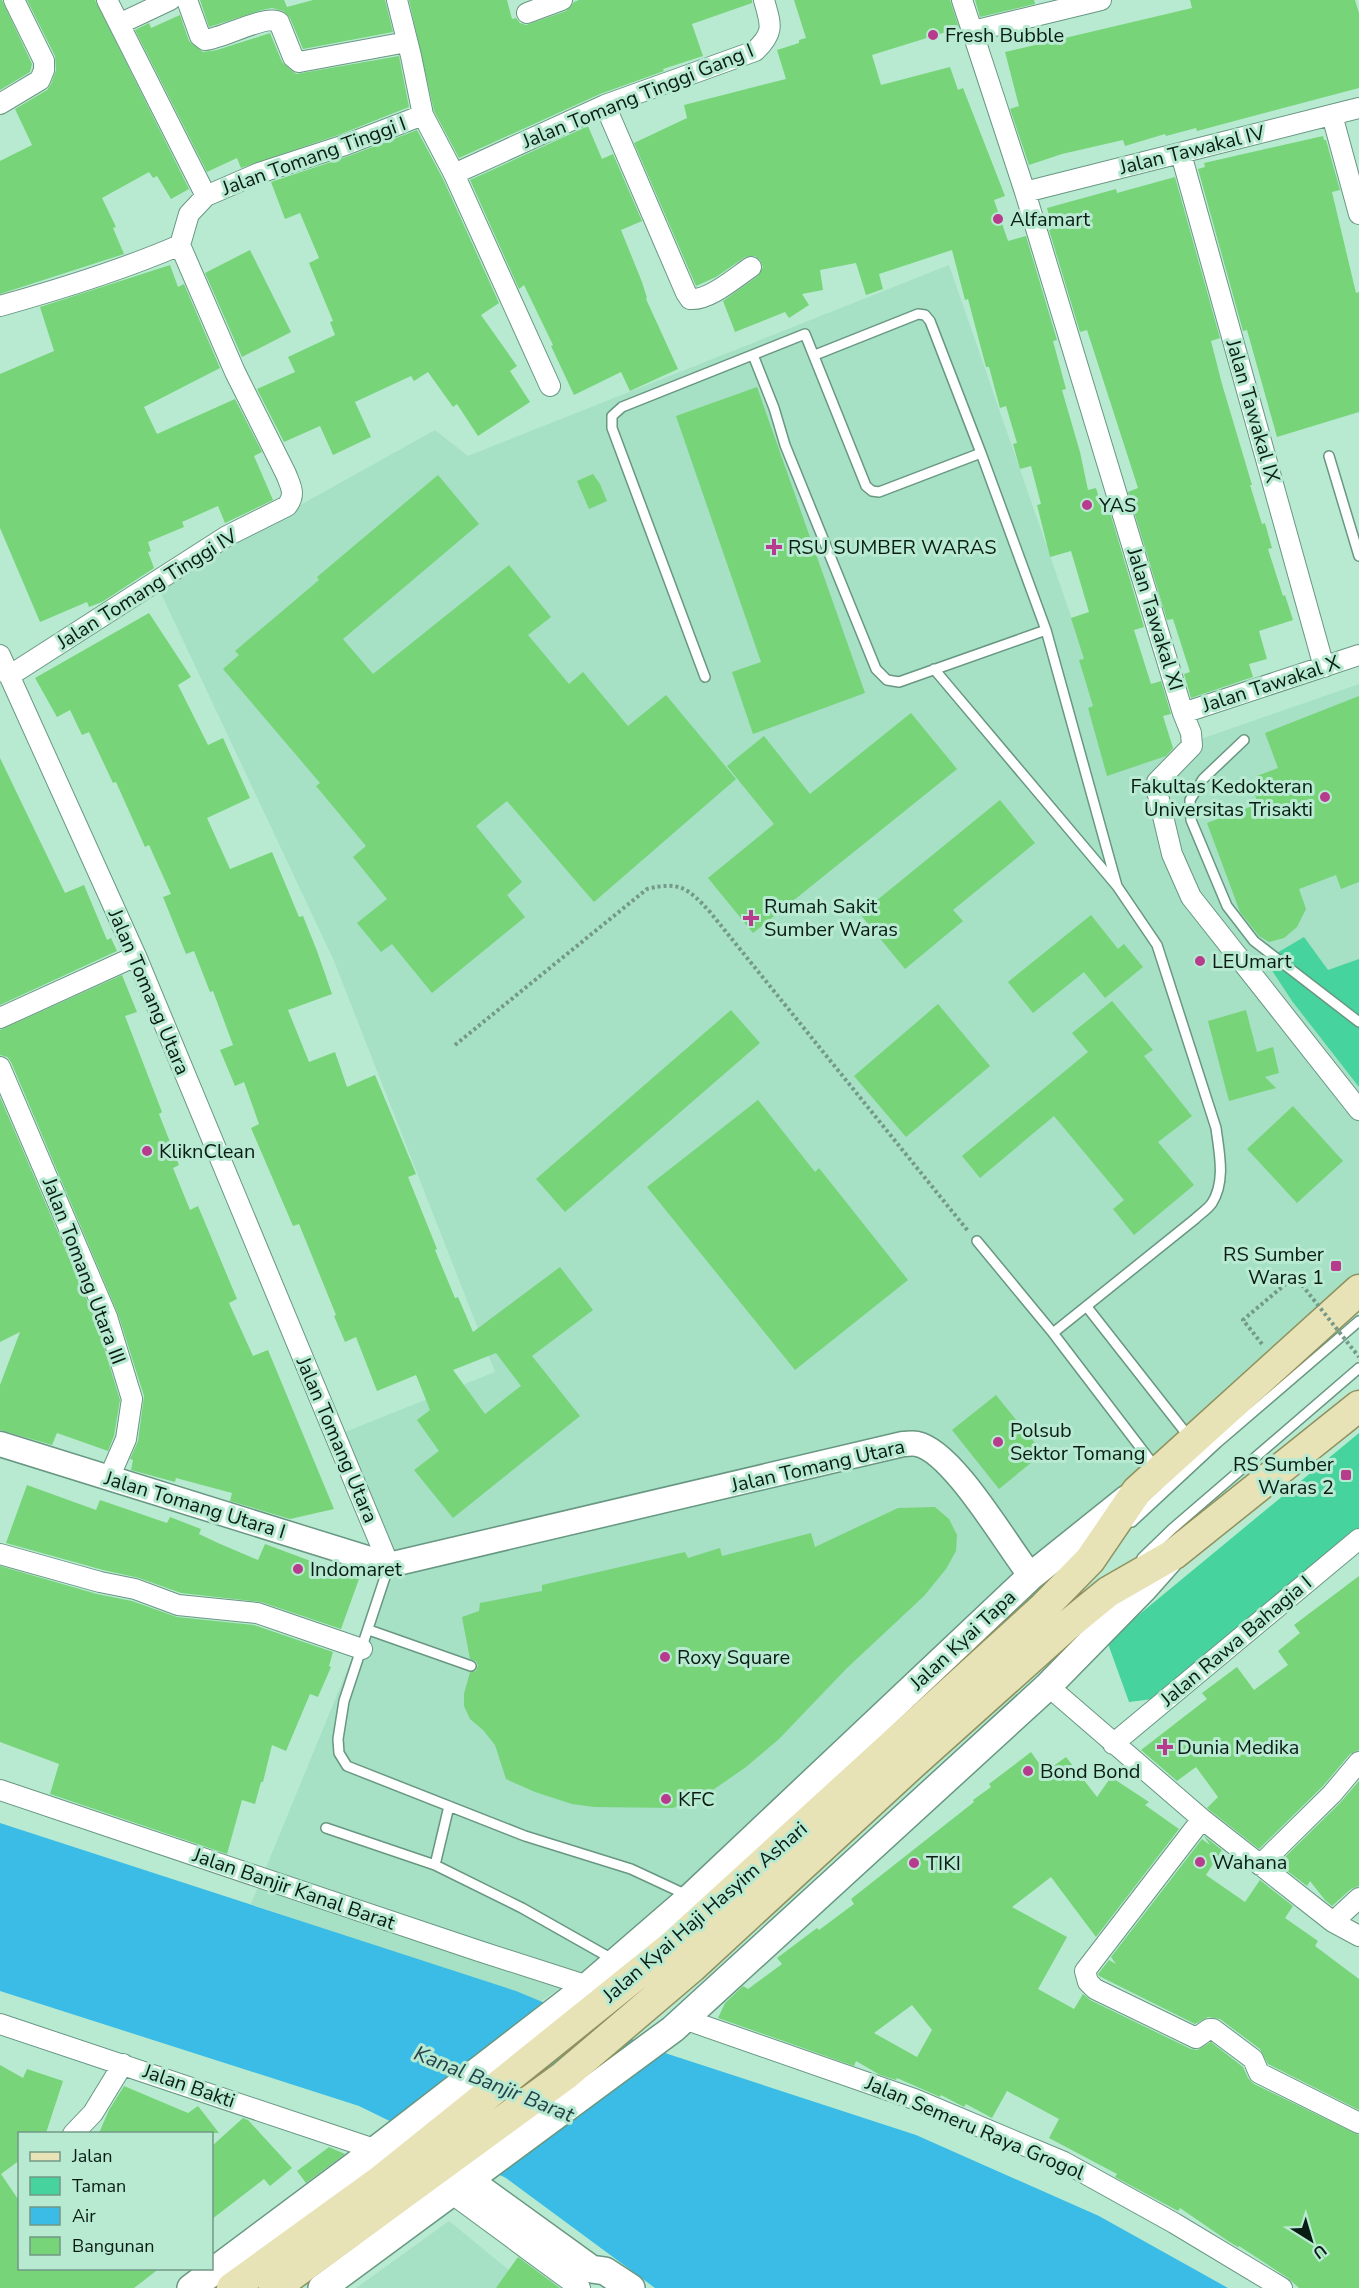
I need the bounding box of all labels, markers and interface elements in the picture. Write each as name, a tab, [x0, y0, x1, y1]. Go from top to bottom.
place label: Fresh Bubble	[945, 22, 1064, 49]
marker: Fresh Bubble	[926, 28, 940, 42]
street label: Jalan Tomang Tinggi Gang I	[517, 37, 758, 155]
street label: Jalan Tomang Tinggi I	[217, 110, 410, 202]
street label: Jalan Tawakal IV	[1116, 119, 1268, 181]
place label: Alfamart	[1010, 206, 1091, 233]
marker: Alfamart	[991, 212, 1005, 226]
street label: Jalan Tawakal IX	[1219, 335, 1286, 486]
place label: YAS	[1098, 492, 1136, 519]
marker: YAS	[1080, 498, 1094, 512]
street label: Jalan Tomang Tinggi IV	[51, 522, 242, 656]
place label: RSU SUMBER WARAS	[788, 534, 996, 561]
marker: RSU SUMBER WARAS	[765, 538, 783, 556]
street label: Jalan Tawakal XI	[1120, 543, 1190, 694]
street label: Jalan Tawakal X	[1198, 649, 1343, 719]
place label: Fakultas Kedokteran Universitas Trisakti	[1131, 773, 1313, 823]
marker: Fakultas Kedokteran Universitas Trisakti	[1318, 790, 1332, 804]
place label: Rumah Sakit Sumber Waras	[764, 893, 898, 943]
street label: Jalan Tomang Utara	[102, 904, 196, 1079]
marker: Rumah Sakit Sumber Waras	[742, 909, 760, 927]
place label: LEUmart	[1212, 948, 1292, 975]
marker: LEUmart	[1193, 954, 1207, 968]
place label: KliknClean	[159, 1138, 255, 1165]
marker: KliknClean	[140, 1144, 154, 1158]
street label: Jalan Tomang Utara III	[36, 1173, 132, 1368]
place label: RS Sumber Waras 1	[1223, 1241, 1324, 1291]
marker: RS Sumber Waras 1	[1329, 1259, 1343, 1273]
street label: Jalan Tomang Utara	[290, 1352, 384, 1527]
place label: Polsub Sektor Tomang	[1010, 1417, 1145, 1467]
street label: Jalan Tomang Utara	[728, 1433, 908, 1499]
marker: Polsub Sektor Tomang	[991, 1435, 1005, 1449]
place label: RS Sumber Waras 2	[1233, 1451, 1334, 1501]
street label: Jalan Tomang Utara I	[100, 1464, 289, 1545]
marker: RS Sumber Waras 2	[1339, 1468, 1353, 1482]
place label: Indomaret	[310, 1556, 403, 1583]
marker: Indomaret	[291, 1562, 305, 1576]
street label: Jalan Rawa Bahagia I	[1154, 1570, 1317, 1713]
street label: Jalan Kyai Tapa	[903, 1584, 1022, 1697]
place label: Roxy Square	[677, 1644, 790, 1671]
marker: Roxy Square	[658, 1650, 672, 1664]
place label: Dunia Medika	[1177, 1734, 1299, 1761]
marker: Dunia Medika	[1158, 1740, 1172, 1754]
place label: Bond Bond	[1040, 1758, 1140, 1785]
marker: Bond Bond	[1021, 1764, 1035, 1778]
place label: KFC	[678, 1786, 715, 1813]
marker: KFC	[659, 1792, 673, 1806]
street label: Jalan Kyai Haji Hasyim Ashari	[596, 1816, 813, 2009]
street label: Jalan Banjir Kanal Barat	[188, 1841, 400, 1937]
place label: Wahana	[1212, 1849, 1287, 1876]
place label: TIKI	[926, 1850, 961, 1877]
marker: Wahana	[1193, 1855, 1207, 1869]
marker: TIKI	[907, 1856, 921, 1870]
water label: Kanal Banjir Barat	[410, 2039, 579, 2129]
street label: Jalan Bakti	[138, 2057, 239, 2114]
street label: Jalan Semeru Raya Grogol	[860, 2069, 1089, 2186]
legend	[18, 2132, 213, 2270]
text: Jalan	[71, 2144, 112, 2168]
text: Taman	[72, 2174, 126, 2198]
text: Air	[72, 2204, 96, 2228]
north arrow	[1281, 2210, 1341, 2270]
text: Bangunan	[72, 2234, 155, 2258]
text: U	[1308, 2239, 1331, 2264]

